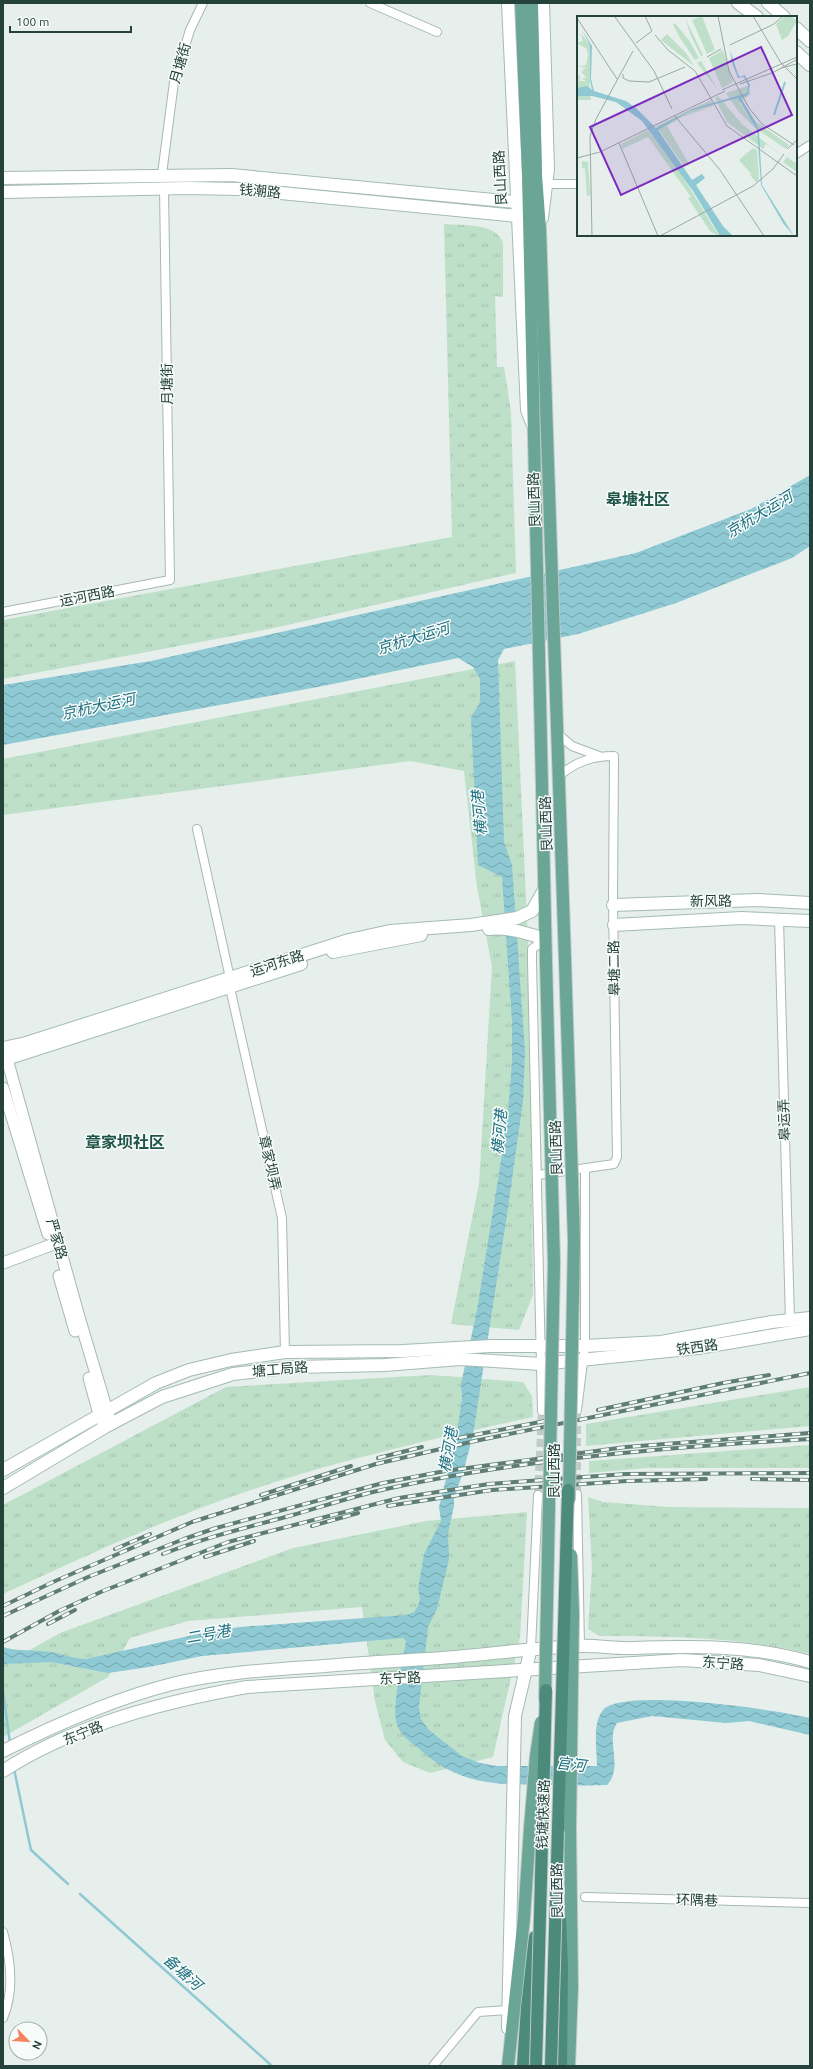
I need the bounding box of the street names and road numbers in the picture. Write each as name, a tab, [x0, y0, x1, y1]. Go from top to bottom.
street label: 月塘街	[167, 41, 193, 85]
street label: 艮山西路	[491, 150, 509, 206]
street label: 钱潮路	[238, 181, 282, 201]
street label: 月塘街	[159, 363, 175, 405]
street label: 艮山西路	[525, 472, 543, 528]
street label: 运河西路	[58, 583, 116, 609]
street label: 艮山西路	[537, 796, 555, 852]
street label: 新风路	[690, 893, 732, 909]
street label: 皋塘二路	[606, 940, 622, 996]
street label: 运河东路	[248, 947, 306, 979]
street label: 皋运弄	[775, 1099, 793, 1141]
street label: 艮山西路	[547, 1120, 565, 1176]
street label: 章家坝弄	[256, 1134, 284, 1192]
street label: 严家路	[44, 1217, 70, 1261]
street label: 铁西路	[675, 1336, 719, 1358]
street label: 塘工局路	[251, 1359, 309, 1379]
street label: 艮山西路	[546, 1443, 562, 1499]
street label: 东宁路	[701, 1654, 745, 1672]
street label: 东宁路	[379, 1669, 421, 1687]
street label: 东宁路	[61, 1718, 105, 1748]
street label: 钱塘快速路	[534, 1779, 552, 1849]
street label: 艮山西路	[549, 1863, 565, 1919]
street label: 环隅巷	[676, 1891, 718, 1909]

